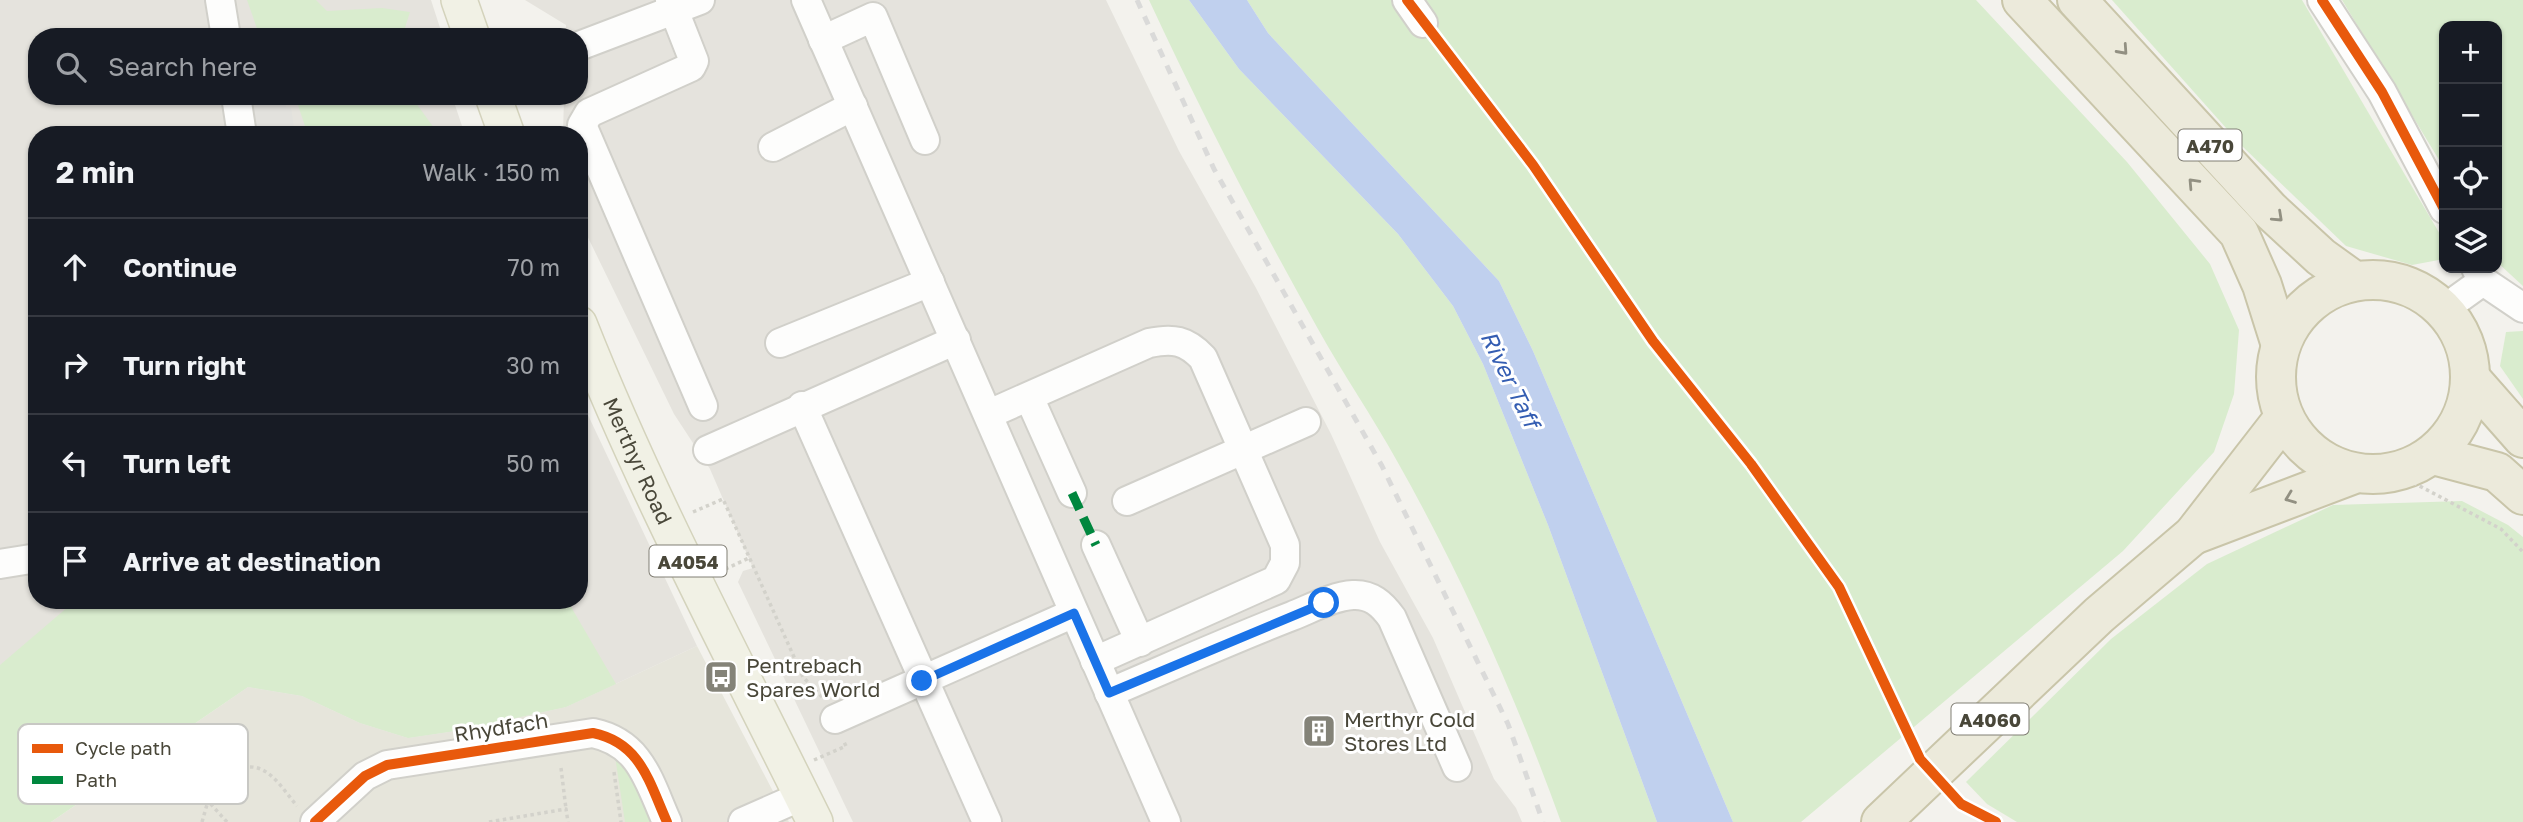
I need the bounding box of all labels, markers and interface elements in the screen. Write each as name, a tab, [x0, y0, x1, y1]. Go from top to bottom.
map controls	[2439, 21, 2502, 273]
button: +	[2439, 21, 2502, 84]
search box	[28, 28, 588, 105]
one-way arrow	[2115, 42, 2128, 55]
icon: search	[52, 48, 90, 86]
text: Search here	[108, 51, 257, 82]
button: −	[2439, 84, 2502, 147]
road number: A470	[2178, 130, 2242, 160]
button: locate	[2439, 147, 2502, 210]
text: 2 min	[56, 154, 134, 190]
text: Walk · 150 m	[422, 158, 560, 186]
one-way arrow	[2188, 178, 2201, 191]
one-way arrow	[2270, 209, 2283, 222]
button: layers	[2439, 210, 2502, 273]
icon: ahead	[56, 248, 94, 286]
text: Continue	[123, 252, 237, 283]
text: 70 m	[507, 253, 560, 281]
water label: River Taff	[1476, 326, 1548, 435]
icon: right	[56, 346, 94, 384]
text: Turn right	[123, 350, 246, 381]
text: 30 m	[506, 351, 560, 379]
street label: Merthyr Road	[598, 393, 678, 528]
icon: left	[56, 444, 94, 482]
text: Turn left	[123, 448, 231, 479]
text: 50 m	[506, 449, 560, 477]
one-way arrow	[2285, 490, 2297, 504]
icon: arrive	[56, 542, 94, 580]
text: Arrive at destination	[123, 546, 381, 577]
road number: A4054	[650, 546, 726, 576]
route start	[1308, 587, 1339, 618]
place label: Pentrebach Spares World	[746, 652, 880, 702]
bus stop icon: Pentrebach Spares World	[702, 658, 740, 696]
route end	[906, 665, 937, 696]
road number: A4060	[1952, 704, 2028, 734]
place label: Merthyr Cold Stores Ltd	[1344, 706, 1475, 756]
street label: Rhydfach	[452, 707, 550, 747]
building icon: Merthyr Cold Stores Ltd	[1300, 712, 1338, 750]
legend	[18, 724, 248, 804]
text: Cycle path	[75, 736, 172, 759]
text: Path	[75, 768, 117, 791]

